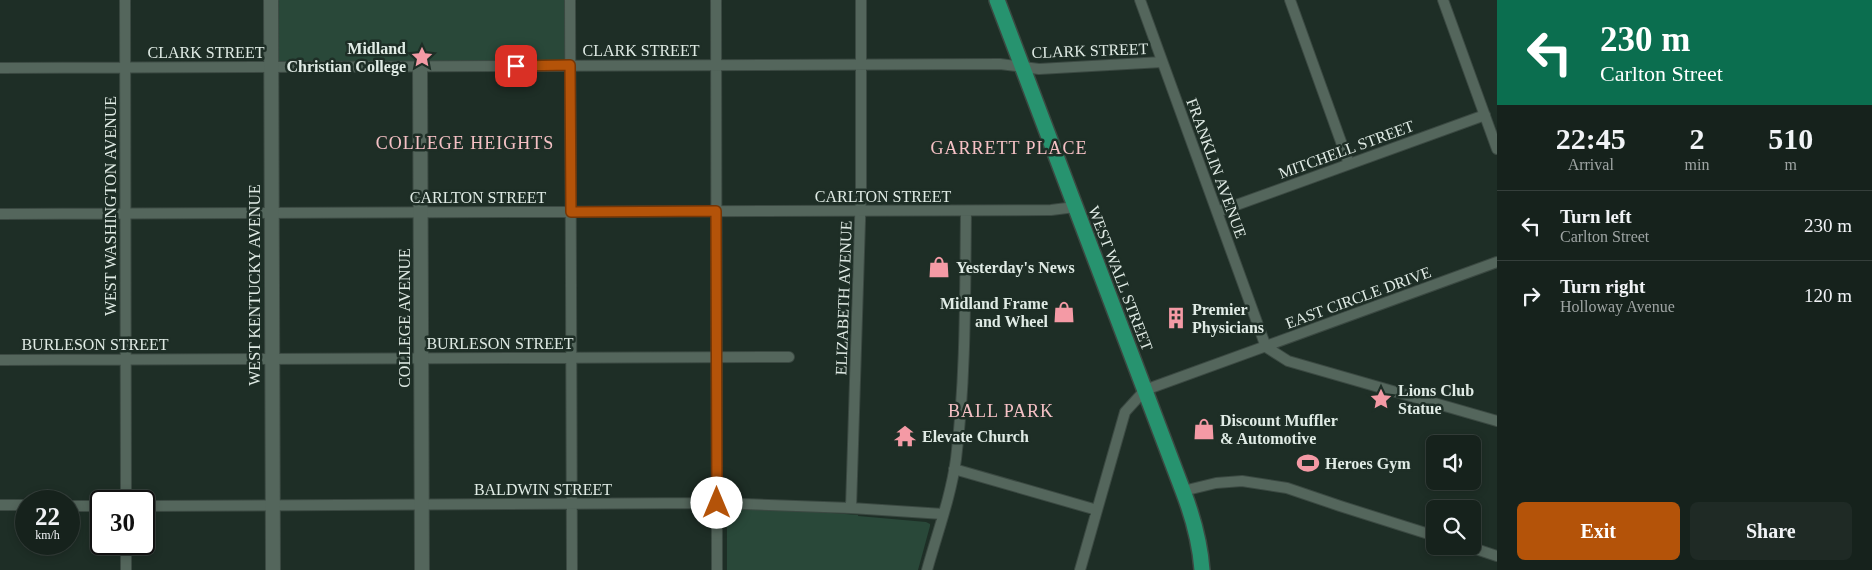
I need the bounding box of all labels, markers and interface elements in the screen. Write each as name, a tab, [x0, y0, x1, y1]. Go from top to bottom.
icon: left	[1517, 20, 1582, 85]
text: 230 m	[1600, 20, 1690, 59]
place label: Midland Christian College	[286, 40, 406, 76]
street label: CLARK STREET	[1031, 40, 1149, 61]
street label: CLARK STREET	[583, 42, 700, 59]
street label: CLARK STREET	[148, 44, 265, 61]
place icon: Midland Christian College	[409, 44, 435, 70]
pin	[495, 45, 537, 87]
icon: arrive	[502, 52, 530, 80]
text: Carlton Street	[1600, 61, 1723, 86]
street label: WEST WASHINGTON AVENUE	[102, 96, 119, 316]
street label: FRANKLIN AVENUE	[1183, 96, 1250, 240]
street label: MITCHELL STREET	[1276, 117, 1416, 182]
text: 22:45	[1556, 122, 1626, 155]
text: 2	[1689, 122, 1704, 155]
text: 510	[1768, 122, 1813, 155]
district label: COLLEGE HEIGHTS	[376, 133, 554, 153]
district label: GARRETT PLACE	[930, 138, 1088, 158]
text: Arrival	[1568, 156, 1614, 173]
text: min	[1685, 156, 1709, 173]
text: m	[1784, 156, 1797, 173]
street label: WEST KENTUCKY AVENUE	[246, 184, 263, 386]
street label: CARLTON STREET	[815, 188, 951, 205]
street label: CARLTON STREET	[410, 189, 546, 206]
street label: WEST WALL STREET	[1085, 203, 1156, 353]
text: Turn left	[1560, 206, 1632, 227]
icon: left	[1517, 212, 1545, 240]
text: 230 m	[1804, 215, 1852, 236]
street label: ELIZABETH AVENUE	[832, 220, 855, 376]
text: Carlton Street	[1560, 228, 1649, 245]
street label: COLLEGE AVENUE	[396, 248, 413, 388]
shop icon: Yesterday's News	[926, 254, 952, 280]
place label: Yesterday's News	[956, 259, 1075, 277]
street label: EAST CIRCLE DRIVE	[1283, 263, 1433, 332]
text: Turn right	[1560, 276, 1645, 297]
icon: right	[1517, 282, 1545, 310]
text: 120 m	[1804, 285, 1852, 306]
place label: Midland Frame and Wheel	[940, 295, 1049, 330]
text: Holloway Avenue	[1560, 298, 1675, 315]
shop icon: Midland Frame and Wheel	[1051, 299, 1077, 325]
place label: Premier Physicians	[1192, 301, 1264, 337]
building icon: Premier Physicians	[1163, 305, 1189, 331]
street label: BURLESON STREET	[426, 335, 574, 352]
street label: BURLESON STREET	[21, 336, 169, 353]
place label: Lions Club Statue	[1398, 382, 1474, 417]
place icon: Lions Club Statue	[1368, 386, 1394, 412]
district label: BALL PARK	[948, 401, 1054, 421]
place label: Discount Muffler & Automotive	[1220, 412, 1338, 447]
shop icon: Discount Muffler & Automotive	[1191, 416, 1217, 442]
temple icon: Elevate Church	[892, 423, 918, 449]
place label: Elevate Church	[922, 428, 1029, 445]
map controls	[1426, 435, 1481, 555]
button: sound	[1426, 435, 1481, 490]
sports icon: Heroes Gym	[1295, 450, 1321, 476]
place label: Heroes Gym	[1325, 455, 1411, 473]
position arrow	[690, 476, 742, 528]
street label: BALDWIN STREET	[474, 481, 612, 498]
speed limit sign: 30	[90, 490, 155, 555]
button: search	[1426, 500, 1481, 555]
button: Exit	[1517, 502, 1680, 560]
button: Share	[1690, 502, 1852, 560]
text: 22	[35, 503, 60, 530]
text: km/h	[35, 528, 60, 542]

